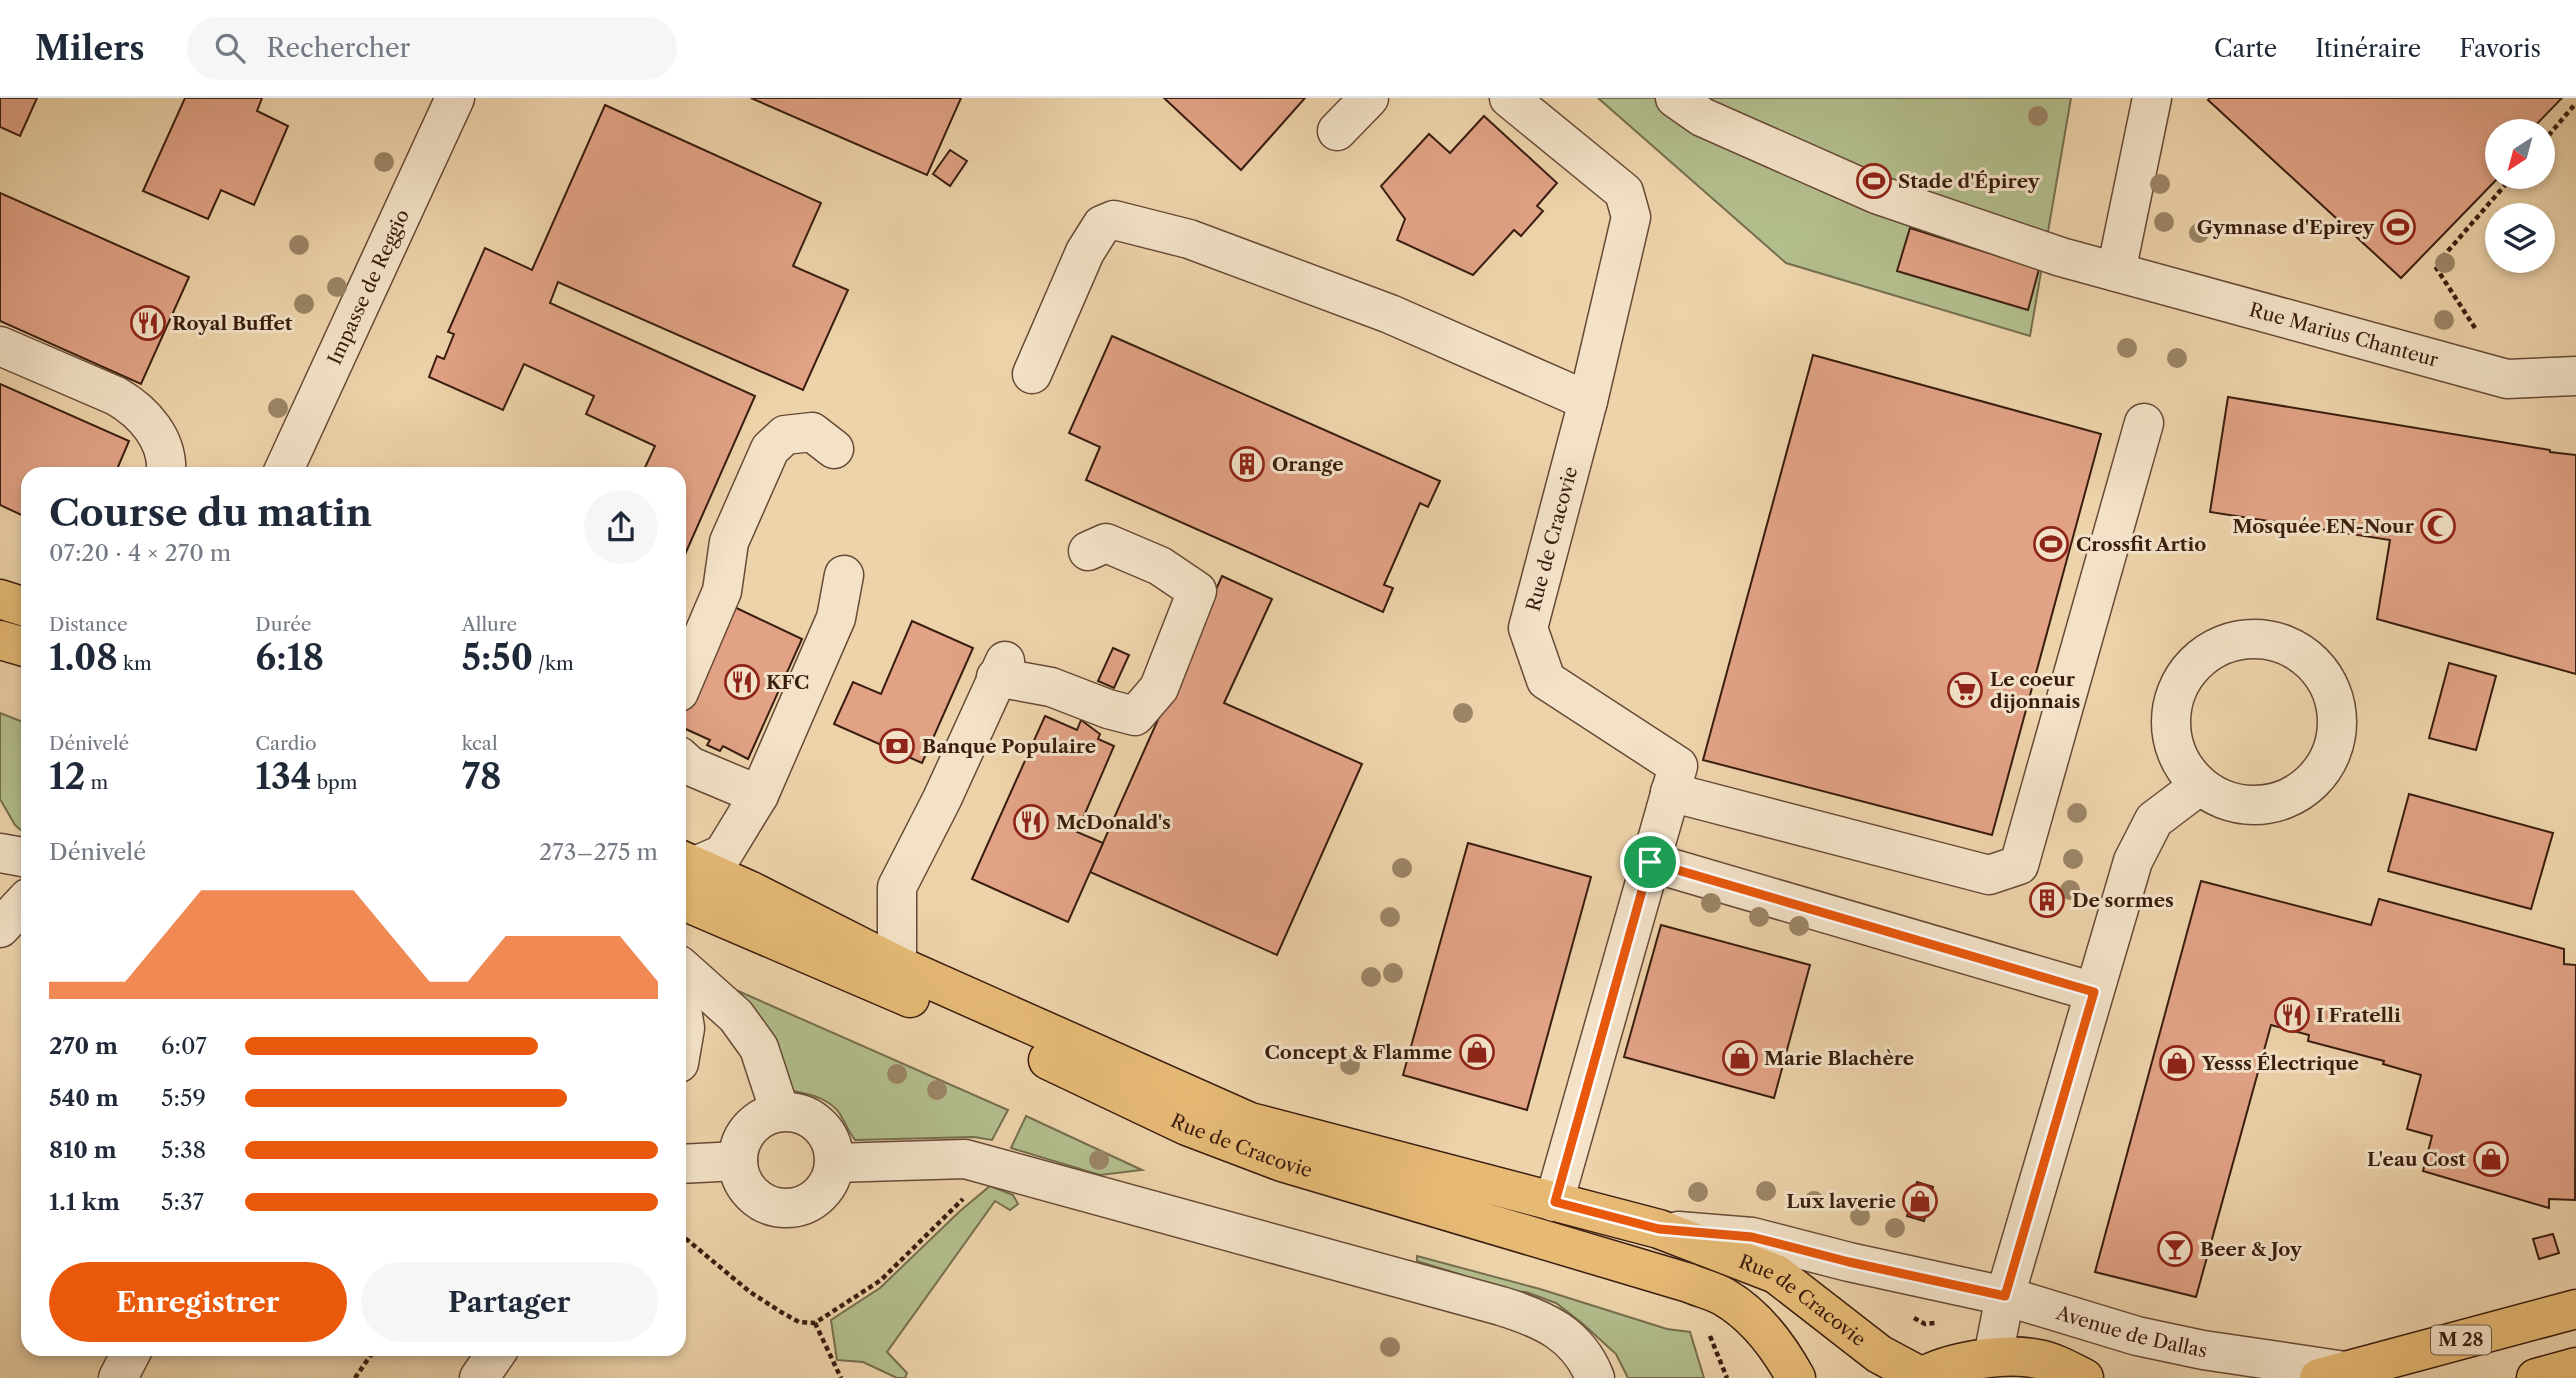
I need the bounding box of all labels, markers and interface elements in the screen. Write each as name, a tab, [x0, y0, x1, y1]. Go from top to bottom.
search box	[187, 17, 677, 80]
text: Milers	[35, 28, 145, 69]
icon: search	[211, 29, 249, 67]
text: Rechercher	[267, 32, 411, 64]
text: Carte	[2214, 34, 2277, 63]
text: Itinéraire	[2315, 34, 2421, 63]
text: Favoris	[2459, 34, 2541, 63]
north arrow	[2485, 119, 2555, 189]
map controls	[2485, 119, 2555, 273]
sports icon: Stade d'Épirey	[1855, 162, 1893, 200]
place label: Stade d'Épirey	[1898, 170, 2041, 193]
button: layers	[2485, 203, 2555, 273]
street label: Impasse de Reggio	[323, 206, 414, 368]
sports icon: Gymnase d'Epirey	[2379, 208, 2417, 246]
place label: Gymnase d'Epirey	[2197, 216, 2375, 239]
street label: Rue Marius Chanteur	[2247, 298, 2441, 371]
restaurant icon: Royal Buffet	[129, 304, 167, 342]
place label: Royal Buffet	[172, 312, 293, 335]
building icon: Orange	[1228, 445, 1266, 483]
place label: Orange	[1272, 453, 1344, 476]
street label: Rue de Cracovie	[1522, 464, 1582, 614]
text: Course du matin	[49, 489, 372, 536]
button: share	[584, 490, 658, 564]
mosque icon: Mosquée EN-Nour	[2419, 507, 2457, 545]
place label: Mosquée EN-Nour	[2233, 515, 2415, 538]
sports icon: Crossfit Artio	[2032, 525, 2070, 563]
place label: Crossfit Artio	[2076, 533, 2206, 556]
text: 07:20 · 4 × 270 m	[49, 539, 231, 567]
text: Distance	[49, 613, 128, 636]
text: Durée	[255, 613, 311, 636]
text: Allure	[462, 613, 517, 636]
text: 1.08	[49, 636, 118, 679]
text: 6:18	[255, 636, 324, 679]
text: 5:50	[462, 636, 533, 679]
text: km	[118, 652, 152, 675]
text: /km	[533, 652, 574, 675]
restaurant icon: KFC	[723, 663, 761, 701]
place label: Le coeur dijonnais	[1990, 668, 2081, 713]
place label: KFC	[766, 671, 809, 694]
supermarket icon: Le coeur dijonnais	[1946, 671, 1984, 709]
bank icon: Banque Populaire	[878, 727, 916, 765]
text: Dénivelé	[49, 732, 129, 755]
text: Cardio	[255, 732, 317, 755]
text: kcal	[462, 732, 498, 755]
place label: Banque Populaire	[922, 735, 1096, 758]
text: 12	[49, 755, 85, 798]
text: 134	[255, 755, 312, 798]
text: 78	[462, 755, 501, 798]
text: m	[85, 771, 108, 794]
text: bpm	[312, 771, 358, 794]
restaurant icon: McDonald's	[1012, 803, 1050, 841]
place label: McDonald's	[1056, 811, 1171, 834]
pin	[1620, 832, 1680, 892]
text: Dénivelé	[49, 838, 146, 866]
text: 273–275 m	[539, 838, 658, 866]
icon: arrive	[1631, 843, 1669, 881]
building icon: De sormes	[2028, 881, 2066, 919]
place label: De sormes	[2072, 889, 2174, 912]
restaurant icon: I Fratelli	[2273, 996, 2311, 1034]
place label: I Fratelli	[2316, 1004, 2401, 1027]
text: 270 m	[49, 1032, 118, 1060]
text: 6:07	[161, 1032, 207, 1060]
shop icon: Concept & Flamme	[1458, 1033, 1496, 1071]
shop icon: Marie Blachère	[1721, 1039, 1759, 1077]
place label: Concept & Flamme	[1265, 1041, 1452, 1064]
shop icon: Yesss Électrique	[2158, 1044, 2196, 1082]
place label: Marie Blachère	[1764, 1047, 1914, 1070]
place label: Yesss Électrique	[2201, 1052, 2359, 1075]
text: 540 m	[49, 1084, 119, 1112]
text: 5:59	[161, 1084, 206, 1112]
street label: Rue de Cracovie	[1167, 1109, 1315, 1182]
text: 810 m	[49, 1136, 117, 1164]
text: 5:38	[161, 1136, 206, 1164]
shop icon: L'eau Cost	[2472, 1140, 2510, 1178]
place label: L'eau Cost	[2367, 1148, 2466, 1171]
shop icon: Lux laverie	[1901, 1182, 1939, 1220]
text: 1.1 km	[49, 1188, 120, 1216]
text: 5:37	[161, 1188, 204, 1216]
place label: Lux laverie	[1786, 1190, 1896, 1213]
bar icon: Beer & Joy	[2156, 1230, 2194, 1268]
place label: Beer & Joy	[2200, 1238, 2303, 1261]
street label: Rue de Cracovie	[1736, 1249, 1870, 1351]
button: Enregistrer	[49, 1262, 347, 1342]
button: Partager	[361, 1262, 658, 1342]
street label: Avenue de Dallas	[2053, 1300, 2209, 1362]
road number: M 28	[2431, 1325, 2491, 1354]

